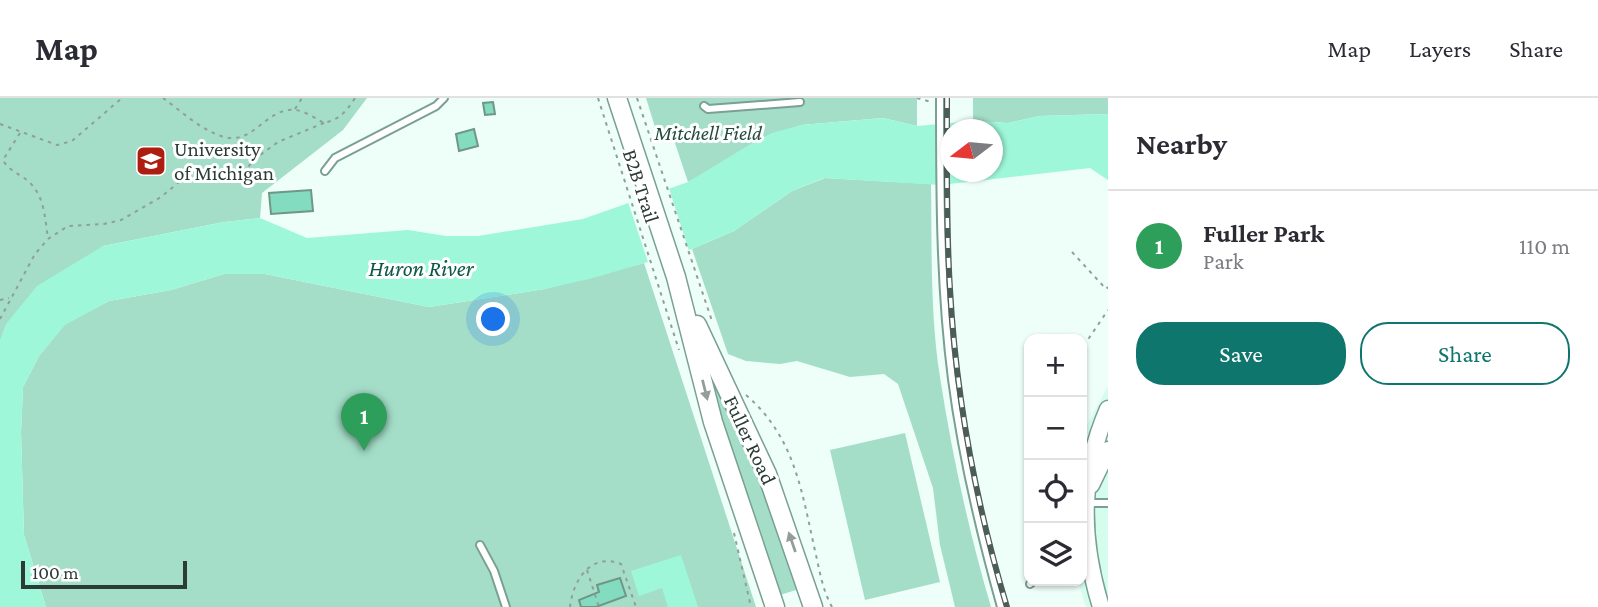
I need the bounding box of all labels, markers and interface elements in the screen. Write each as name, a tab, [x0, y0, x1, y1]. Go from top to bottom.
text: Map	[35, 30, 98, 67]
text: Map	[1327, 35, 1371, 62]
text: Layers	[1409, 35, 1471, 62]
text: Share	[1509, 35, 1563, 62]
north arrow	[940, 119, 1003, 182]
park label: Mitchell Field	[653, 121, 763, 145]
text: Nearby	[1136, 127, 1227, 160]
place label: University of Michigan	[174, 137, 274, 185]
school or university icon: University of Michigan	[134, 144, 168, 178]
street label: B2B Trail	[618, 146, 664, 226]
text: Fuller Park	[1203, 219, 1324, 248]
text: 1	[1155, 233, 1163, 259]
text: 110 m	[1519, 233, 1570, 259]
text: Park	[1203, 248, 1244, 274]
water label: Huron River	[368, 255, 474, 281]
your location	[476, 302, 510, 336]
button: Save	[1136, 322, 1346, 385]
button: Share	[1360, 322, 1570, 385]
map controls	[1024, 334, 1087, 586]
button: +	[1024, 334, 1087, 397]
one-way arrow	[700, 380, 711, 402]
street label: Fuller Road	[719, 392, 781, 488]
pin: 1	[341, 393, 387, 451]
button: −	[1024, 397, 1087, 460]
button: locate	[1024, 460, 1087, 523]
button: layers	[1024, 523, 1087, 586]
one-way arrow	[786, 532, 797, 553]
scale bar	[21, 558, 187, 590]
text: 100 m	[32, 562, 79, 583]

